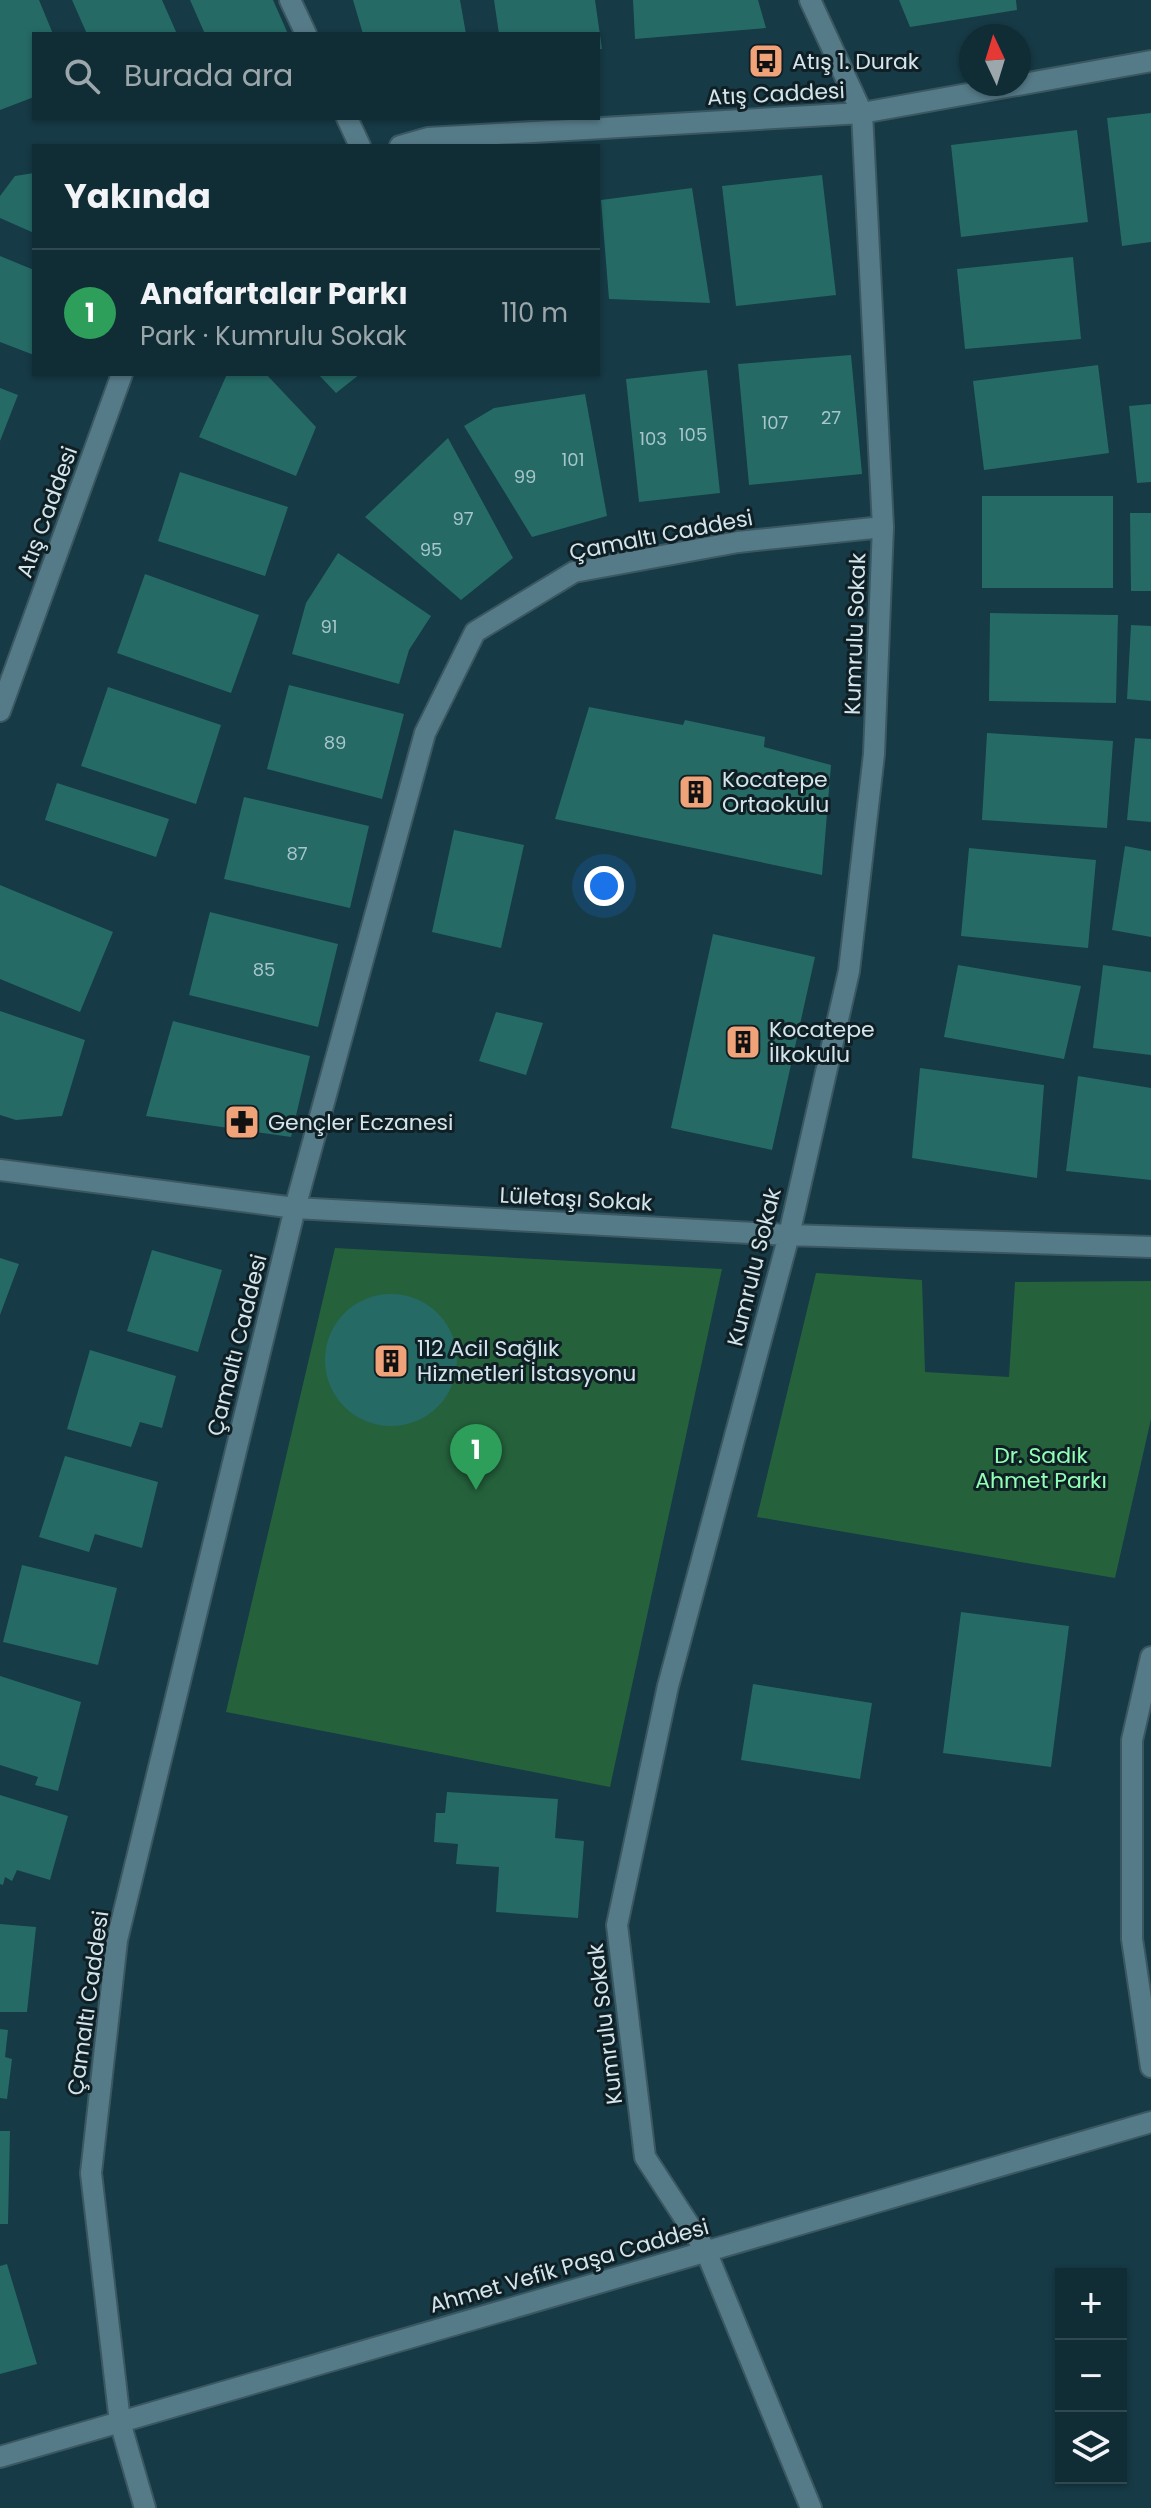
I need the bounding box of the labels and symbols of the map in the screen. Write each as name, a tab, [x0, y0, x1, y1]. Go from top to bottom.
north arrow	[959, 24, 1031, 96]
bus stop icon: Atış 1. Durak	[747, 42, 785, 80]
place label: Atış 1. Durak	[792, 46, 920, 77]
street label: Atış Caddesi	[706, 75, 846, 113]
house number: 27	[821, 405, 841, 430]
house number: 107	[762, 410, 789, 435]
house number: 105	[679, 422, 707, 447]
house number: 103	[639, 426, 667, 451]
street label: Atış Caddesi	[9, 442, 85, 582]
house number: 101	[562, 447, 584, 472]
house number: 99	[514, 464, 536, 489]
street label: Çamaltı Caddesi	[567, 502, 755, 568]
house number: 97	[452, 506, 474, 531]
house number: 95	[420, 537, 442, 562]
street label: Kumrulu Sokak	[837, 552, 873, 716]
house number: 91	[320, 614, 338, 639]
house number: 89	[324, 730, 346, 755]
place label: Kocatepe Ortaokulu	[722, 764, 829, 820]
building icon: Kocatepe Ortaokulu	[677, 773, 715, 811]
house number: 87	[286, 841, 308, 866]
your location	[584, 866, 624, 906]
house number: 85	[253, 957, 275, 982]
place label: Kocatepe İlkokulu	[769, 1014, 875, 1070]
building icon: Kocatepe İlkokulu	[724, 1023, 762, 1061]
pharmacy icon: Gençler Eczanesi	[223, 1103, 261, 1141]
place label: Gençler Eczanesi	[268, 1107, 453, 1138]
street label: Lületaşı Sokak	[499, 1180, 654, 1219]
street label: Kumrulu Sokak	[719, 1184, 789, 1349]
street label: Çamaltı Caddesi	[199, 1251, 275, 1439]
place label: 112 Acil Sağlık Hizmetleri İstasyonu	[417, 1333, 636, 1389]
building icon: 112 Acil Sağlık Hizmetleri İstasyonu	[372, 1342, 410, 1380]
pin: 1	[450, 1424, 502, 1490]
park label: Dr. Sadık Ahmet Parkı	[975, 1440, 1107, 1496]
street label: Çamaltı Caddesi	[60, 1909, 116, 2097]
street label: Kumrulu Sokak	[580, 1941, 630, 2106]
street label: Ahmet Vefik Paşa Caddesi	[426, 2211, 712, 2321]

